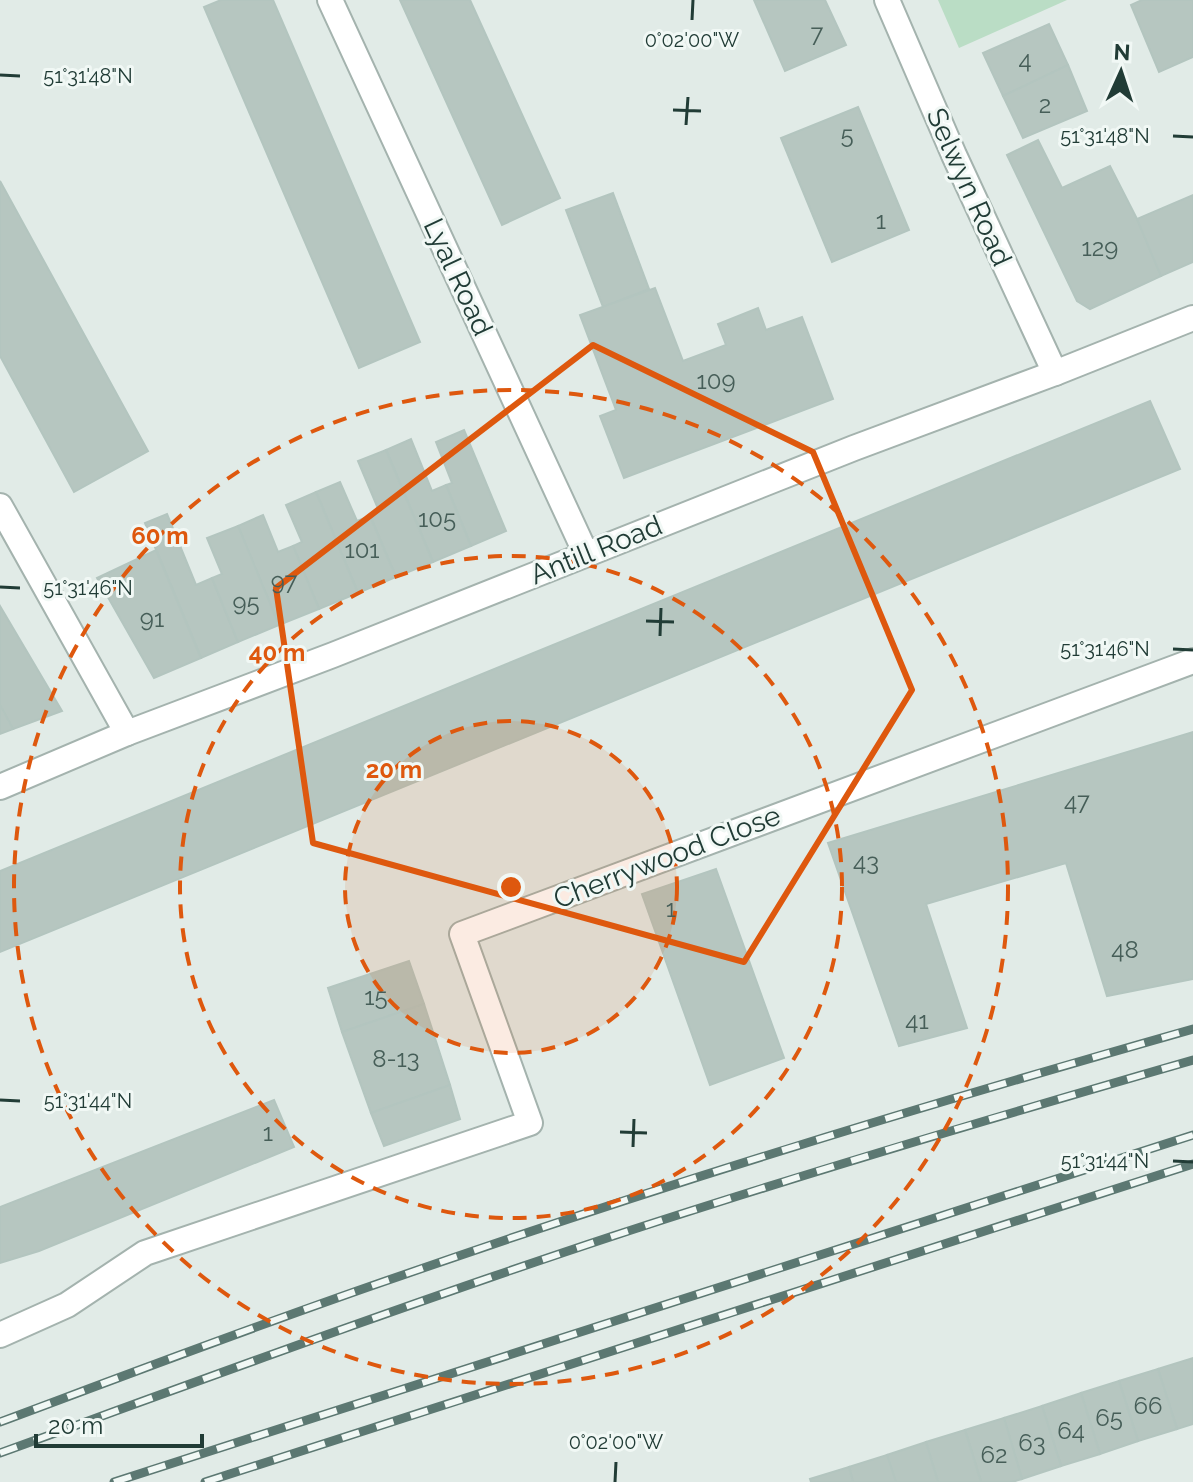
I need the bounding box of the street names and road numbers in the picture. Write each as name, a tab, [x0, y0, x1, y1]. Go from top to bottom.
street label: Selwyn Road	[920, 103, 1018, 271]
street label: Lyal Road	[417, 213, 499, 341]
street label: Antill Road	[525, 509, 667, 591]
street label: Cherrywood Close	[549, 799, 785, 915]

